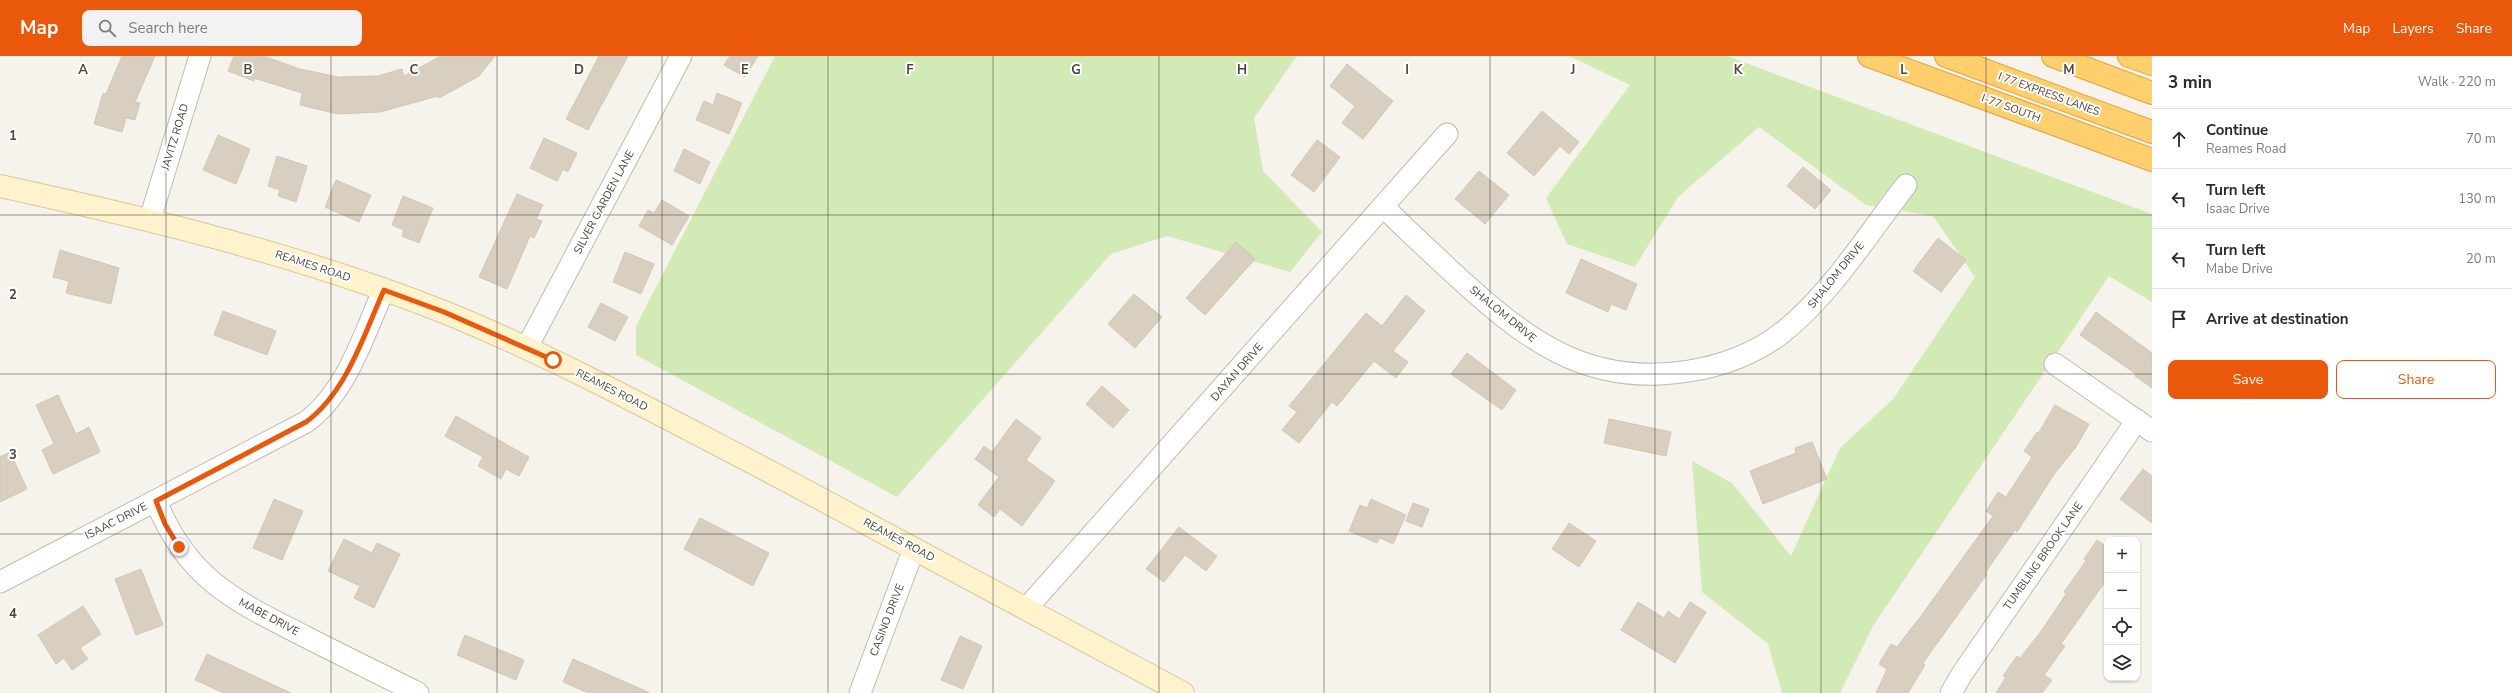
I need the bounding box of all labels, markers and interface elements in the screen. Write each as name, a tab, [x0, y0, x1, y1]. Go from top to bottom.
search box	[82, 10, 362, 46]
text: Map	[20, 15, 58, 41]
icon: search	[96, 17, 118, 39]
text: Search here	[128, 18, 208, 38]
text: Map	[2343, 19, 2370, 38]
text: Layers	[2392, 19, 2434, 38]
text: Share	[2456, 19, 2492, 38]
text: A	[78, 61, 88, 79]
text: B	[244, 61, 253, 79]
text: C	[410, 61, 419, 79]
text: D	[574, 61, 584, 79]
text: E	[741, 61, 749, 79]
text: F	[906, 61, 914, 79]
text: G	[1071, 61, 1081, 79]
text: H	[1237, 61, 1247, 79]
text: I	[1405, 61, 1409, 79]
text: J	[1570, 61, 1575, 79]
text: K	[1734, 61, 1743, 79]
text: L	[1900, 61, 1908, 79]
text: M	[2063, 61, 2075, 79]
street label: I 77 EXPRESS LANES	[1996, 69, 2102, 119]
text: 3 min	[2168, 71, 2212, 94]
text: Walk · 220 m	[2418, 73, 2496, 91]
street label: I-77 SOUTH	[1979, 90, 2043, 126]
street label: JAVITZ ROAD	[157, 102, 192, 173]
text: Continue	[2206, 120, 2268, 140]
text: 1	[9, 127, 17, 145]
icon: ahead	[2168, 128, 2190, 150]
text: 70 m	[2466, 130, 2496, 148]
text: Reames Road	[2206, 140, 2286, 158]
street label: SILVER GARDEN LANE	[570, 147, 638, 257]
text: Turn left	[2206, 180, 2265, 200]
icon: left	[2168, 188, 2190, 210]
text: 130 m	[2458, 190, 2496, 208]
text: Isaac Drive	[2206, 200, 2270, 218]
street label: SHALOM DRIVE	[1804, 239, 1868, 311]
text: Turn left	[2206, 240, 2265, 260]
street label: REAMES ROAD	[273, 247, 353, 285]
icon: left	[2168, 248, 2190, 270]
text: 20 m	[2466, 250, 2496, 268]
text: Mabe Drive	[2206, 260, 2273, 278]
street label: SHALOM DRIVE	[1467, 282, 1539, 346]
text: 2	[9, 286, 17, 304]
icon: arrive	[2168, 308, 2190, 330]
text: Arrive at destination	[2206, 309, 2349, 329]
street label: DAYAN DRIVE	[1208, 340, 1266, 404]
route start	[544, 351, 562, 369]
button: Save	[2168, 360, 2328, 399]
button: Share	[2336, 360, 2496, 399]
street label: REAMES ROAD	[574, 365, 650, 415]
text: 3	[9, 446, 17, 464]
street label: ISAAC DRIVE	[82, 499, 150, 543]
street label: TUMBLING BROOK LANE	[2000, 499, 2086, 613]
street label: REAMES ROAD	[861, 515, 937, 565]
map controls	[2104, 537, 2140, 681]
button: +	[2104, 537, 2140, 573]
route end	[170, 538, 188, 556]
button: −	[2104, 573, 2140, 609]
street label: CASINO DRIVE	[866, 582, 908, 658]
street label: MABE DRIVE	[236, 595, 302, 639]
text: 4	[9, 605, 17, 623]
button: locate	[2104, 609, 2140, 645]
button: layers	[2104, 645, 2140, 681]

